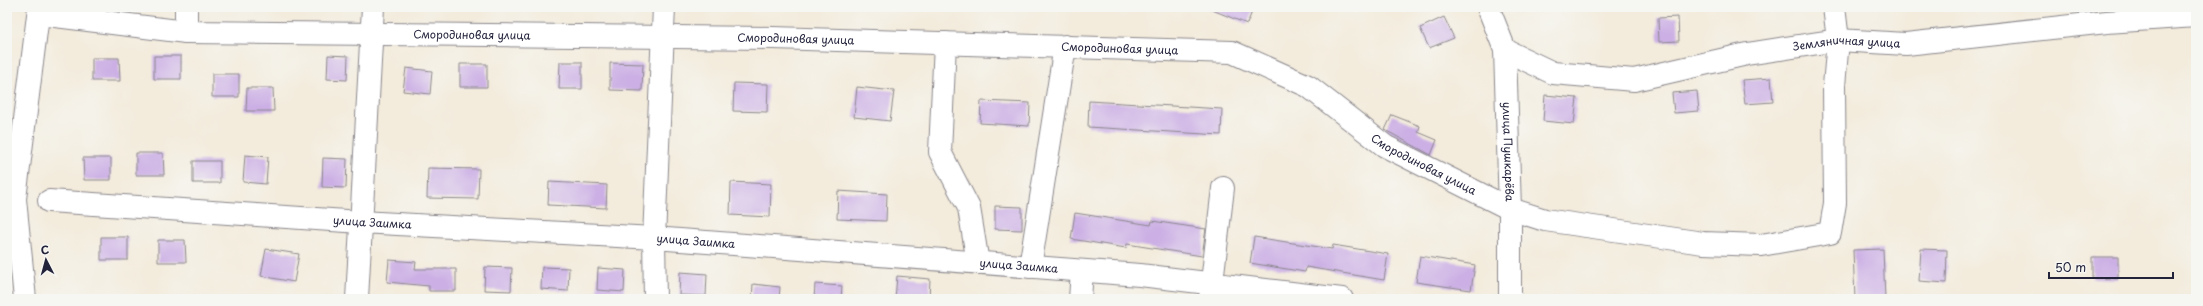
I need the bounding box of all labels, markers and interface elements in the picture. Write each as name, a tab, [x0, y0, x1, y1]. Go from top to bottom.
street label: Смородиновая улица	[413, 25, 531, 44]
street label: Смородиновая улица	[737, 29, 855, 48]
street label: Земляничная улица	[1792, 31, 1901, 55]
street label: Смородиновая улица	[1061, 38, 1179, 58]
street label: улица Пушкарёва	[1499, 102, 1519, 202]
street label: Смородиновая улица	[1368, 129, 1480, 199]
street label: улица Заимка	[332, 211, 412, 233]
street label: улица Заимка	[656, 229, 736, 252]
north arrow	[26, 240, 66, 280]
text: С	[40, 241, 50, 258]
street label: улица Заимка	[979, 254, 1059, 277]
scale bar	[2049, 254, 2173, 280]
text: 50 m	[2055, 258, 2086, 276]

